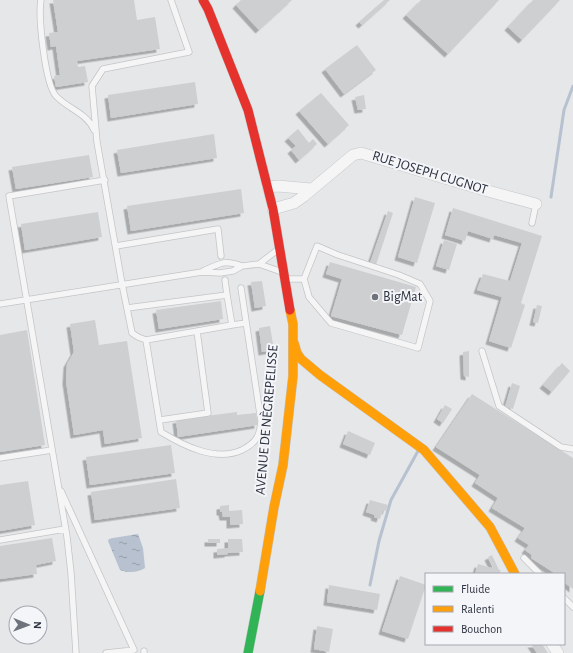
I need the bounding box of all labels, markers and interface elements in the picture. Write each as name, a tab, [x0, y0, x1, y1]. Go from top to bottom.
street label: RUE JOSEPH CUGNOT	[371, 149, 489, 197]
place label: BigMat	[383, 290, 423, 304]
marker: BigMat	[370, 292, 380, 302]
street label: AVENUE DE NÈGREPELISSE	[250, 344, 281, 496]
legend	[425, 573, 565, 645]
text: Fluide	[461, 583, 490, 595]
text: Ralenti	[461, 603, 494, 615]
north arrow	[8, 605, 48, 645]
text: N	[32, 621, 43, 629]
text: Bouchon	[461, 623, 502, 635]

